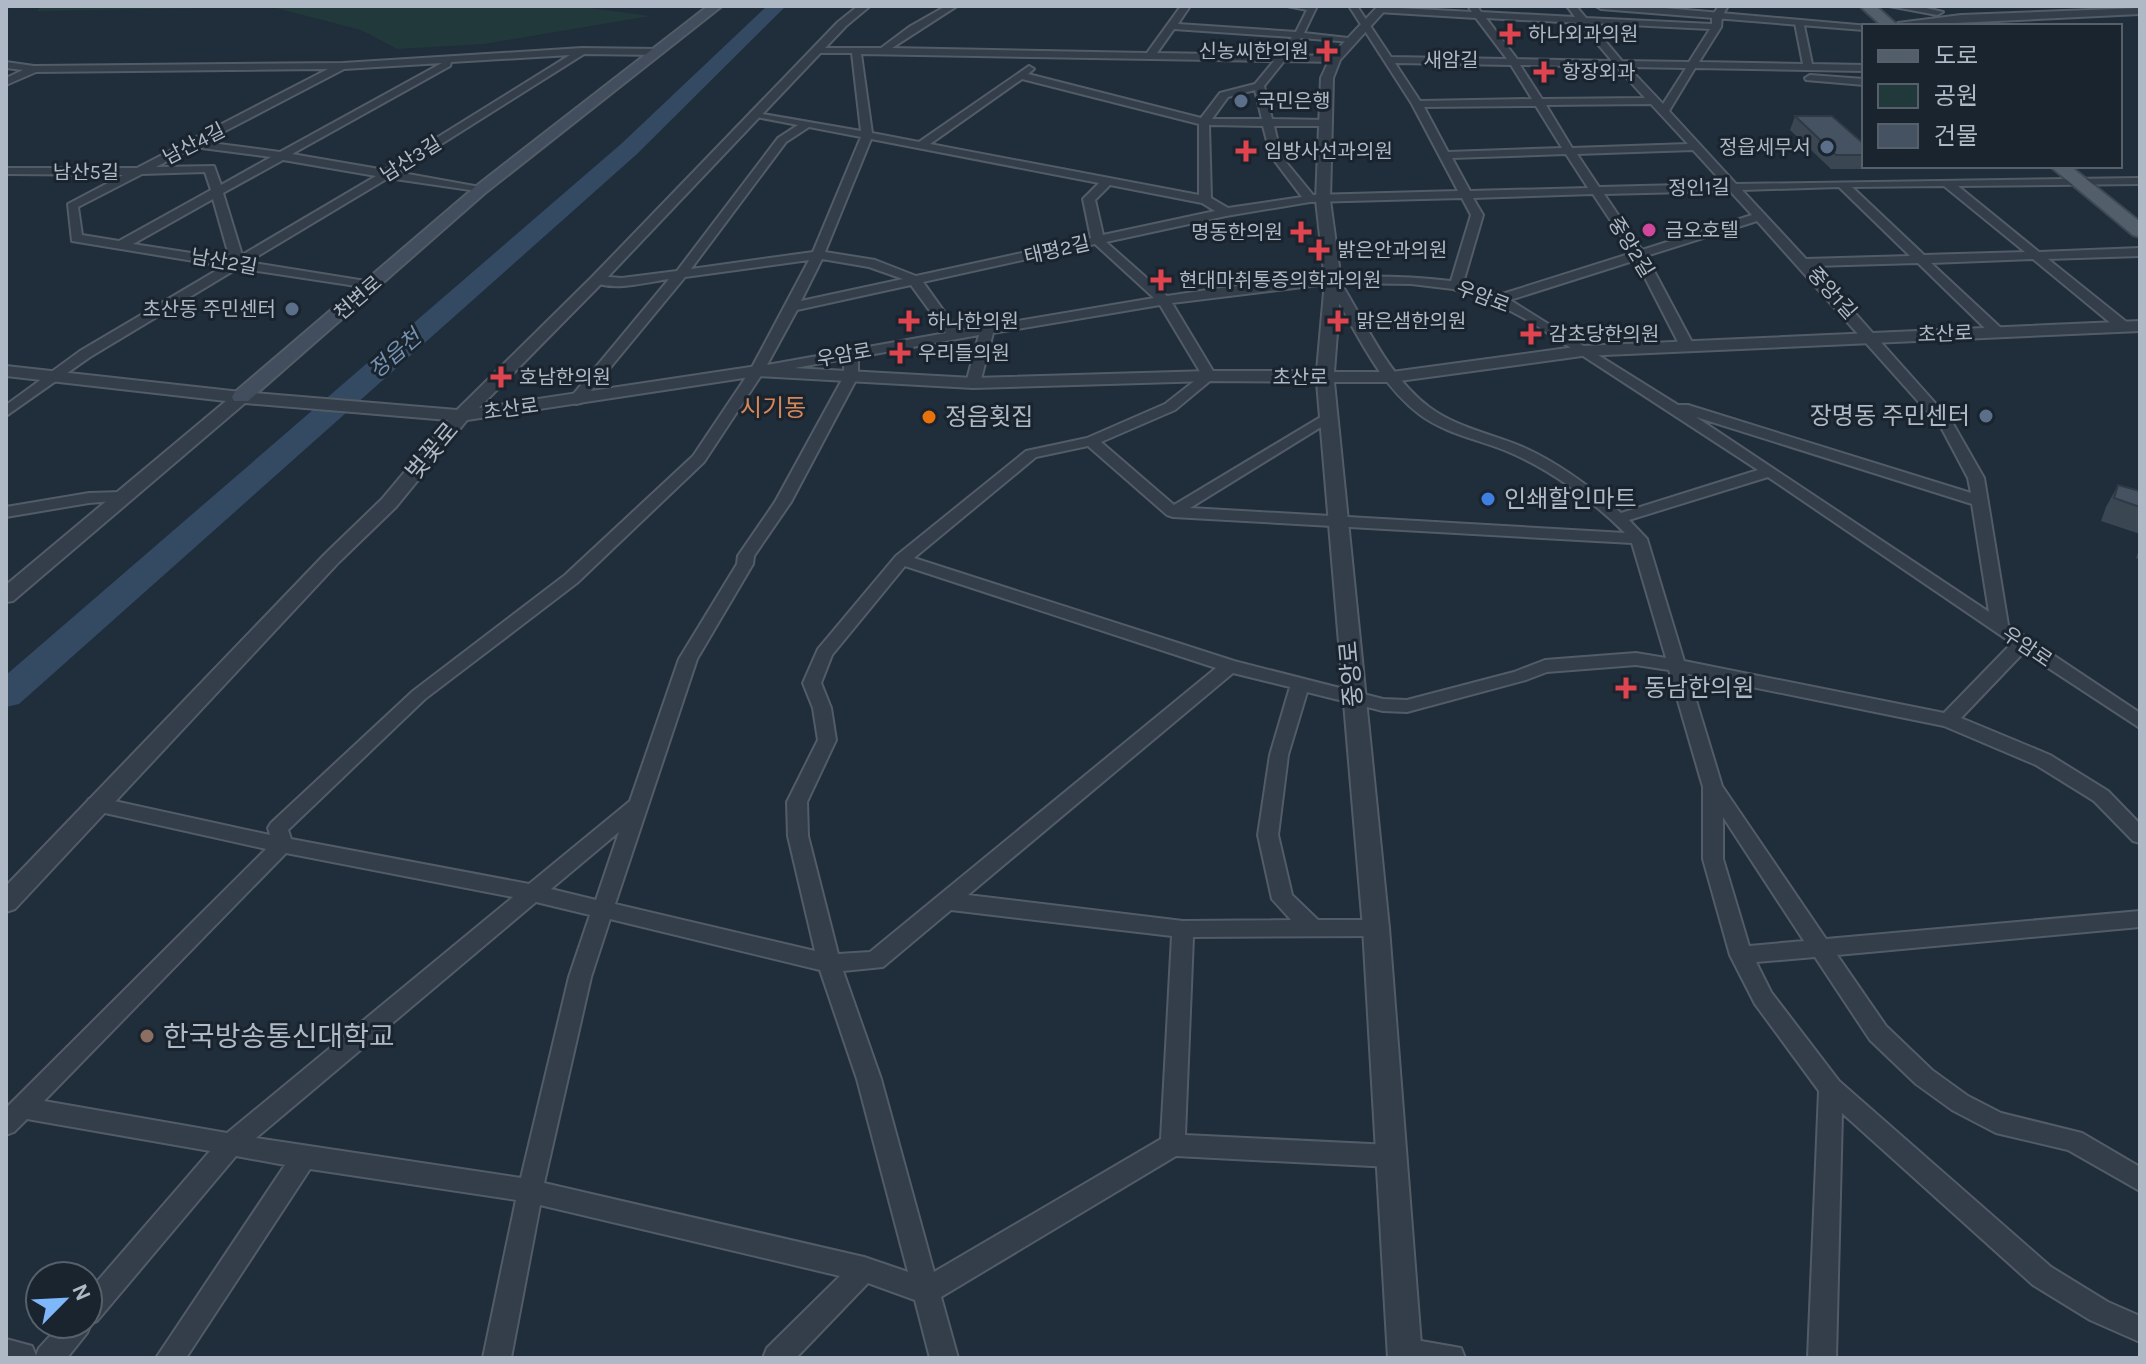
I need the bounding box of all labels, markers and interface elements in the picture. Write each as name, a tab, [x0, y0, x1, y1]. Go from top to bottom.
marker: 하나외과의원	[1499, 23, 1521, 45]
place label: 하나외과의원	[1528, 23, 1638, 46]
legend	[1862, 24, 2122, 168]
place label: 신농씨한의원	[1199, 40, 1309, 63]
marker: 신농씨한의원	[1316, 40, 1338, 62]
text: 도로	[1934, 42, 1978, 70]
street label: 새암길	[1423, 49, 1479, 72]
marker: 항장외과	[1533, 61, 1555, 83]
place label: 항장외과	[1562, 61, 1636, 84]
text: 공원	[1934, 82, 1978, 110]
place label: 국민은행	[1257, 90, 1331, 113]
marker: 국민은행	[1232, 92, 1250, 110]
street label: 남산4길	[159, 119, 229, 169]
text: 건물	[1934, 122, 1978, 150]
street label: 남산3길	[376, 131, 446, 187]
place label: 정읍세무서	[1719, 136, 1811, 159]
marker: 정읍세무서	[1818, 138, 1836, 156]
marker: 임방사선과의원	[1235, 140, 1257, 162]
place label: 임방사선과의원	[1264, 140, 1393, 163]
street label: 남산5길	[53, 161, 119, 184]
street label: 정인1길	[1668, 176, 1730, 200]
street label: 중앙2길	[1604, 213, 1658, 281]
place label: 금오호텔	[1665, 219, 1739, 242]
place label: 명동한의원	[1191, 221, 1283, 244]
marker: 명동한의원	[1290, 221, 1312, 243]
marker: 금오호텔	[1640, 221, 1658, 239]
street label: 태평2길	[1022, 231, 1092, 269]
marker: 밝은안과의원	[1308, 239, 1330, 261]
place label: 밝은안과의원	[1337, 239, 1447, 262]
street label: 남산2길	[189, 245, 259, 279]
street label: 중앙1길	[1803, 262, 1861, 324]
marker: 현대마취통증의학과의원	[1150, 269, 1172, 291]
place label: 현대마취통증의학과의원	[1179, 269, 1381, 292]
street label: 천변로	[330, 271, 386, 325]
street label: 우암로	[1453, 276, 1513, 318]
place label: 초산동 주민센터	[142, 298, 276, 321]
marker: 초산동 주민센터	[283, 300, 301, 318]
marker: 하나한의원	[898, 310, 920, 332]
place label: 하나한의원	[927, 310, 1019, 333]
marker: 맑은샘한의원	[1327, 310, 1349, 332]
place label: 맑은샘한의원	[1356, 310, 1466, 333]
water label: 정읍천	[364, 322, 429, 384]
street label: 초산로	[1917, 322, 1973, 346]
marker: 감초당한의원	[1520, 323, 1542, 345]
place label: 감초당한의원	[1549, 323, 1659, 346]
street label: 우암로	[815, 339, 873, 371]
marker: 우리들의원	[889, 342, 911, 364]
place label: 우리들의원	[918, 342, 1010, 365]
marker: 호남한의원	[490, 366, 512, 388]
place label: 호남한의원	[519, 366, 611, 389]
street label: 초산로	[1272, 366, 1328, 389]
street label: 초산로	[482, 394, 540, 424]
district label: 시기동	[740, 394, 806, 422]
place label: 장명동 주민센터	[1810, 402, 1970, 430]
place label: 정읍횟집	[945, 403, 1033, 431]
marker: 장명동 주민센터	[1977, 407, 1995, 425]
marker: 정읍횟집	[920, 408, 938, 426]
street label: 벚꽃로	[400, 417, 464, 485]
place label: 인쇄할인마트	[1504, 485, 1636, 513]
marker: 인쇄할인마트	[1479, 490, 1497, 508]
street label: 우암로	[1998, 622, 2056, 672]
street label: 중앙로	[1334, 640, 1368, 708]
place label: 동남한의원	[1644, 674, 1754, 702]
marker: 동남한의원	[1615, 677, 1637, 699]
place label: 한국방송통신대학교	[163, 1020, 395, 1053]
marker: 한국방송통신대학교	[138, 1027, 156, 1045]
north arrow	[24, 1260, 104, 1340]
text: N	[66, 1280, 96, 1305]

